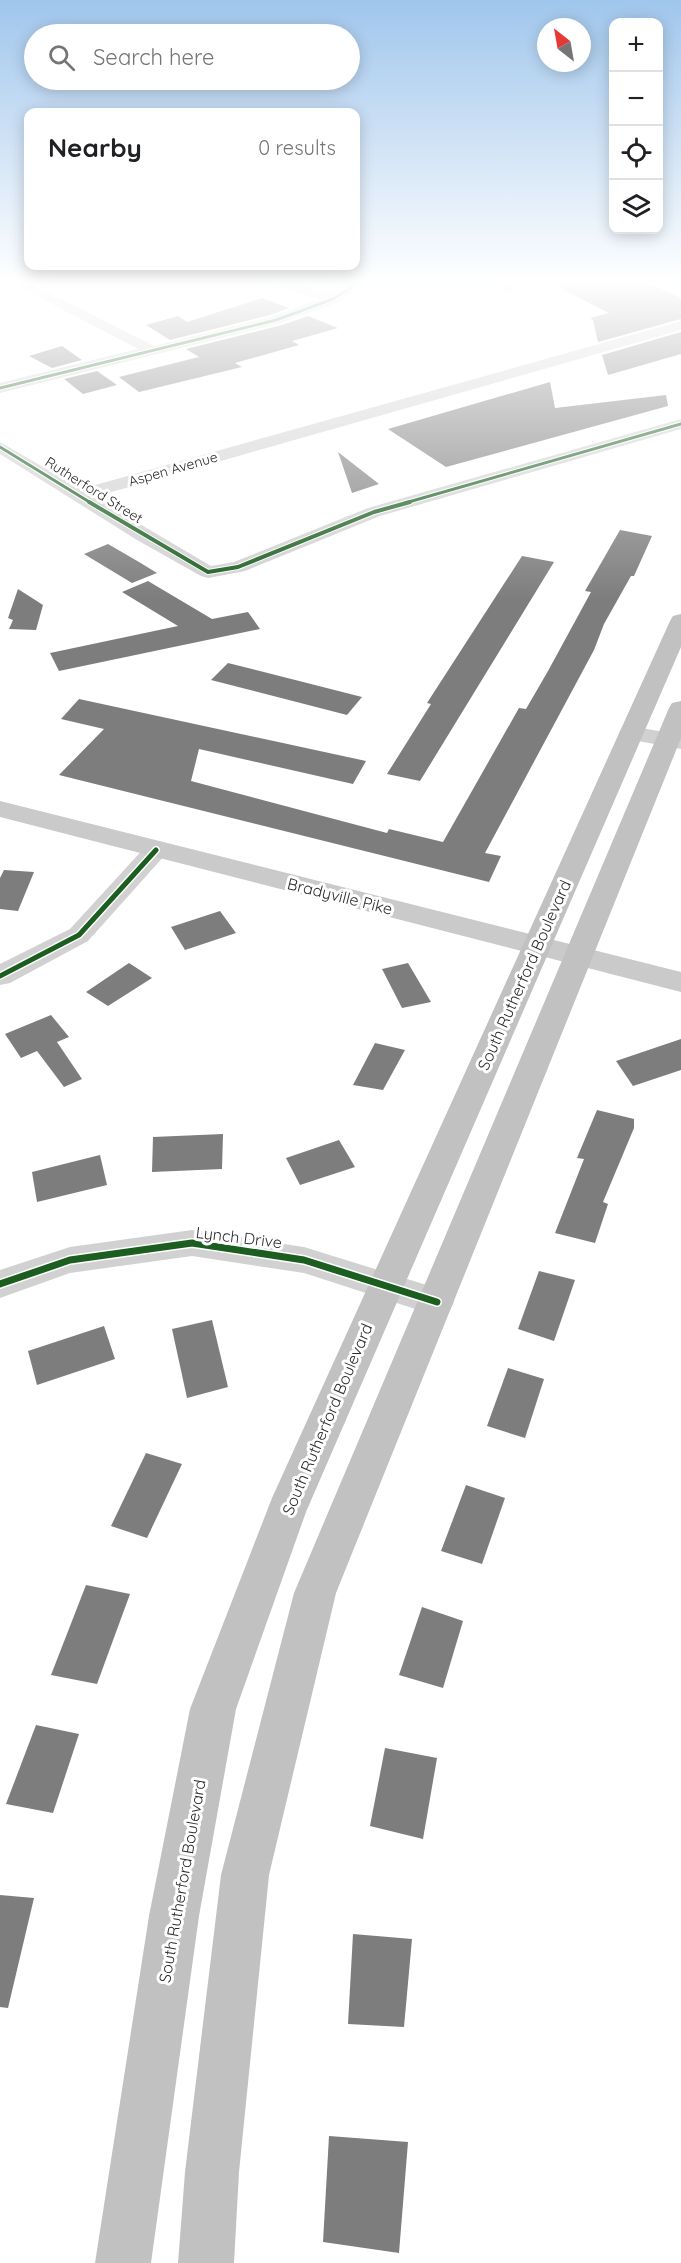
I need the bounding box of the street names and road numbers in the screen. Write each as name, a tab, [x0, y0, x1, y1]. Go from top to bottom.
street label: Aspen Avenue	[126, 448, 220, 490]
street label: Rutherford Street	[42, 453, 146, 527]
street label: Bradyville Pike	[285, 873, 395, 919]
street label: South Rutherford Boulevard	[473, 877, 575, 1073]
street label: Lynch Drive	[195, 1222, 283, 1252]
street label: South Rutherford Boulevard	[278, 1320, 376, 1518]
street label: South Rutherford Boulevard	[154, 1778, 210, 1984]

